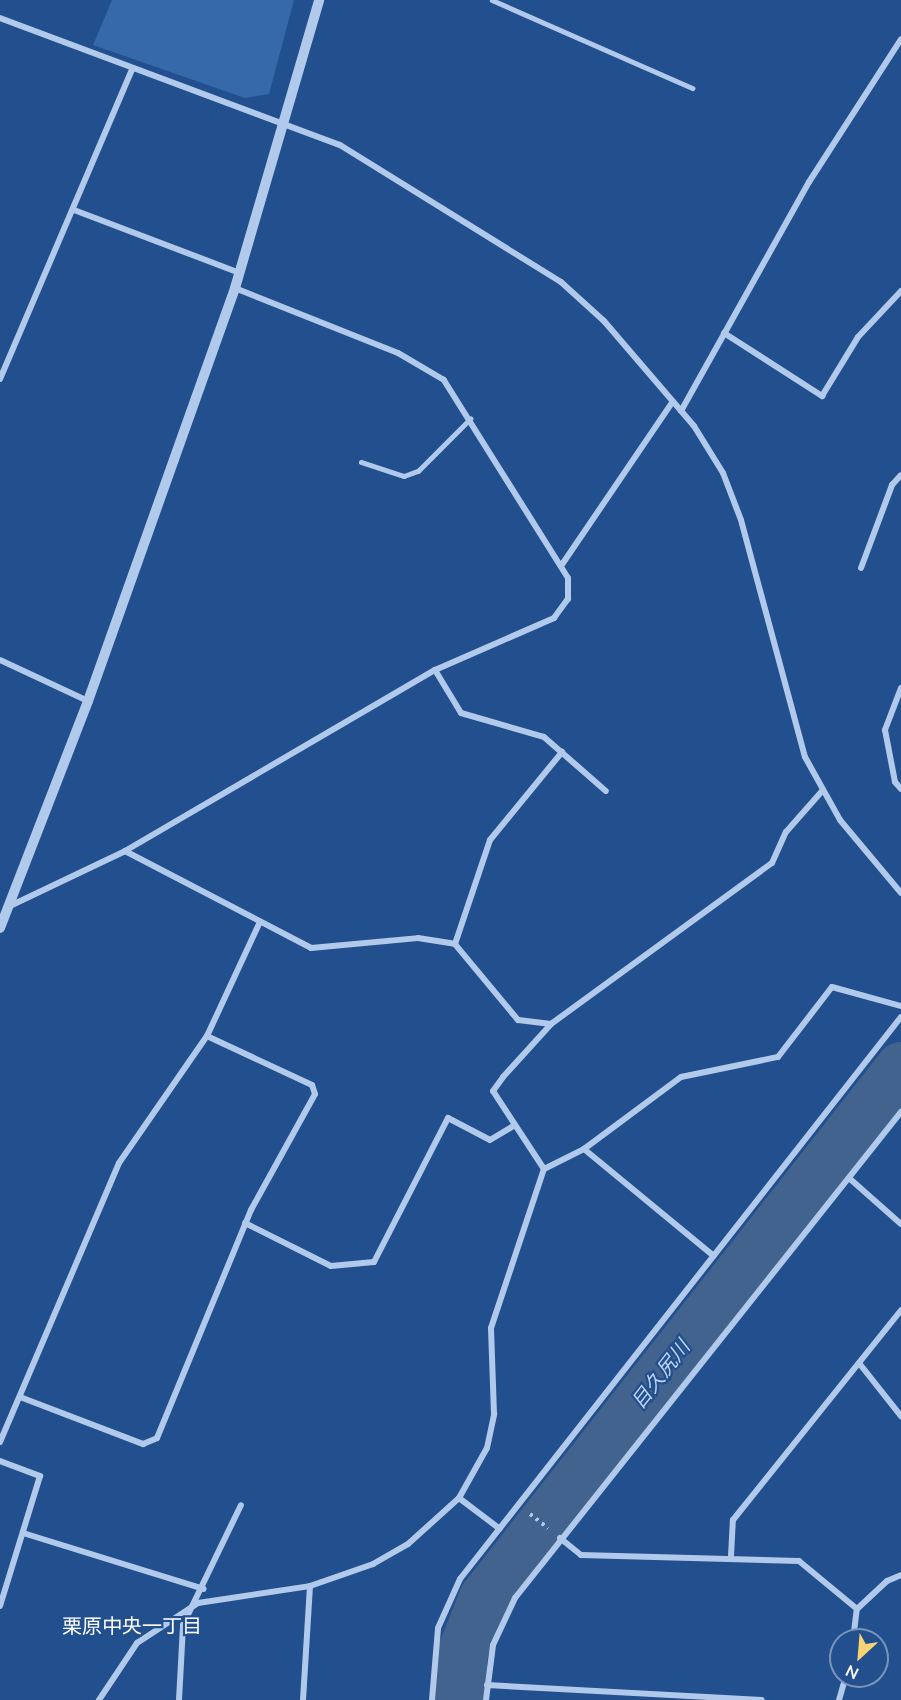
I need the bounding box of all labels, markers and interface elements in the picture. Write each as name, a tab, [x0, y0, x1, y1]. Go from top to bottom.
water label: 目久尻川	[626, 1335, 694, 1413]
district label: 栗原中央一丁目	[62, 1613, 202, 1637]
north arrow	[829, 1628, 889, 1688]
text: N	[842, 1661, 862, 1684]

